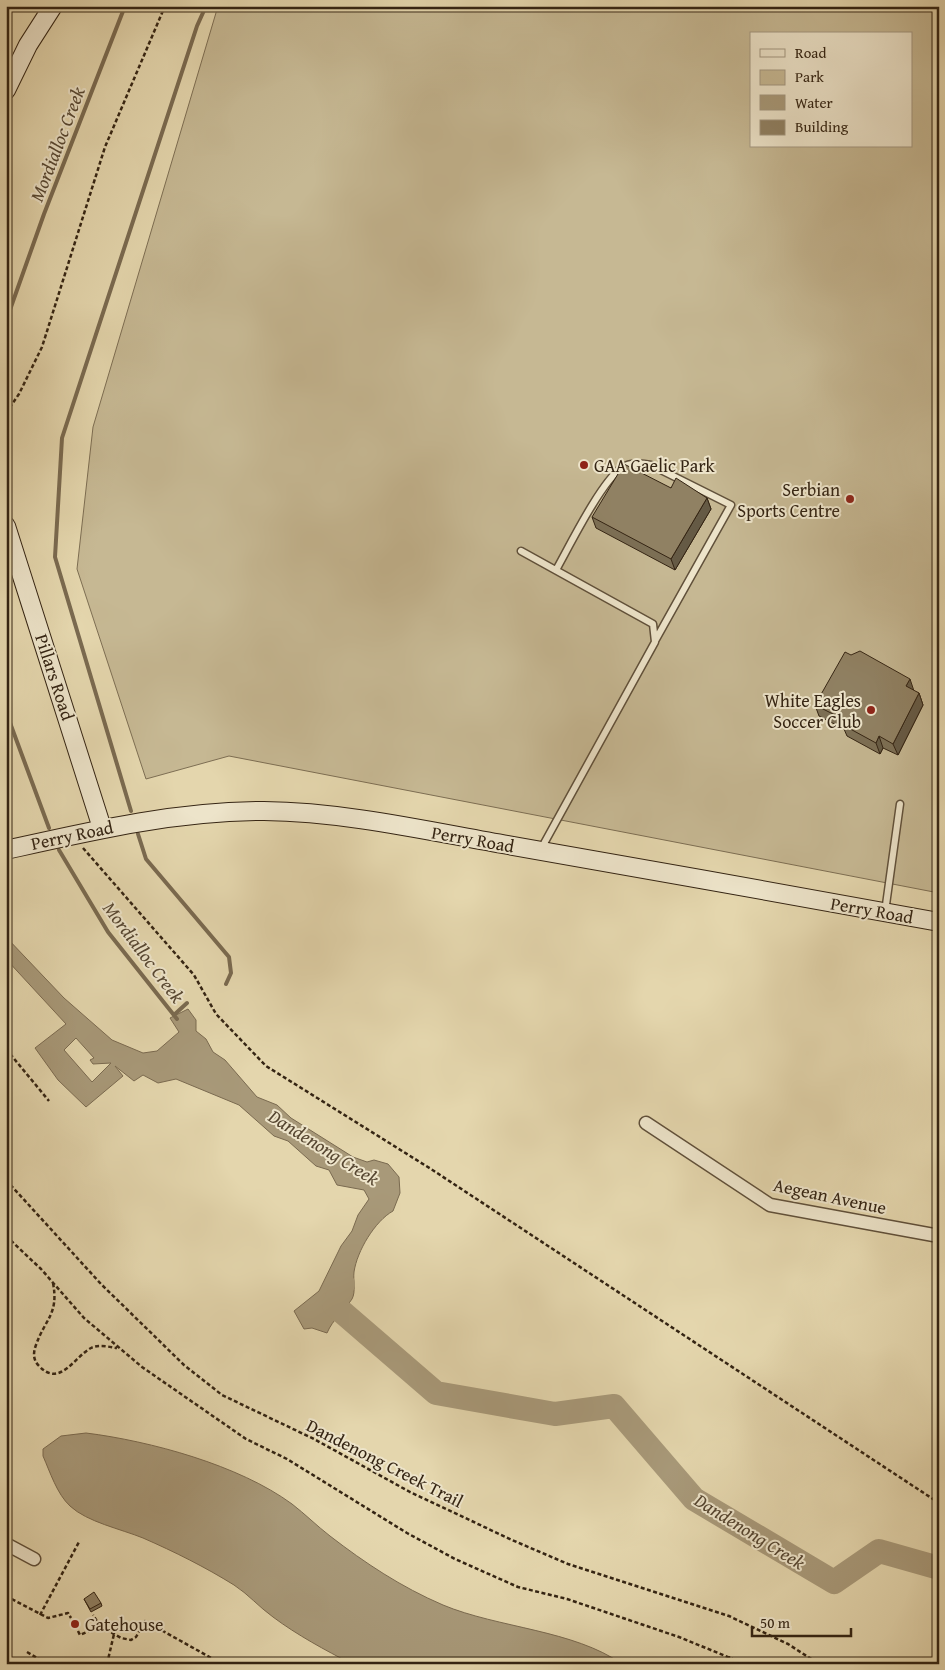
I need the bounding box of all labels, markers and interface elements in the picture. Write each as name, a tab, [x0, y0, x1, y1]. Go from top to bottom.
legend	[750, 32, 912, 148]
text: Road	[795, 42, 826, 63]
text: Park	[795, 66, 824, 87]
water label: Mordialloc Creek	[22, 82, 92, 205]
text: Water	[795, 92, 833, 113]
text: Building	[795, 116, 849, 137]
place label: GAA Gaelic Park	[594, 452, 716, 479]
marker: GAA Gaelic Park	[578, 459, 590, 471]
place label: Serbian Sports Centre	[737, 476, 840, 524]
marker: Serbian Sports Centre	[844, 493, 856, 505]
street label: Pillars Road	[28, 630, 82, 724]
place label: White Eagles Soccer Club	[765, 687, 861, 735]
marker: White Eagles Soccer Club	[865, 704, 877, 716]
street label: Perry Road	[28, 813, 116, 857]
street label: Perry Road	[430, 818, 517, 860]
street label: Perry Road	[829, 889, 916, 931]
water label: Mordialloc Creek	[96, 895, 192, 1009]
water label: Dandenong Creek	[262, 1101, 385, 1192]
street label: Aegean Avenue	[771, 1171, 889, 1221]
street label: Dandenong Creek Trail	[302, 1412, 468, 1514]
water label: Dandenong Creek	[688, 1485, 811, 1576]
scale bar	[752, 1605, 851, 1637]
place label: Gatehouse	[85, 1611, 164, 1638]
text: 50 m	[760, 1612, 791, 1633]
marker: Gatehouse	[69, 1618, 81, 1630]

